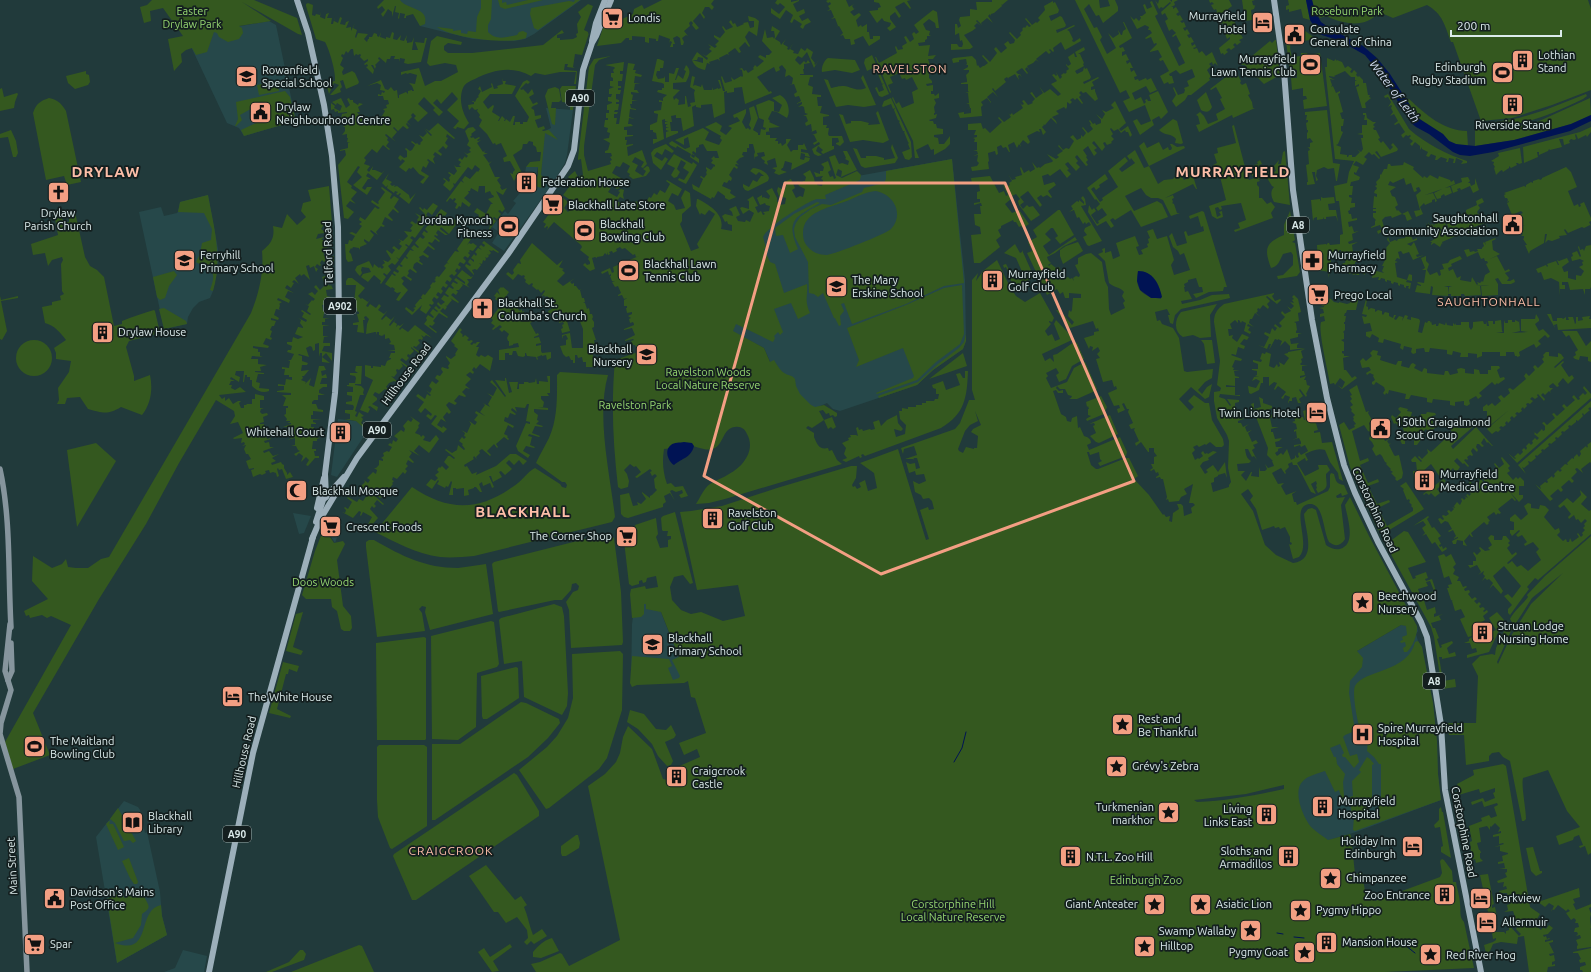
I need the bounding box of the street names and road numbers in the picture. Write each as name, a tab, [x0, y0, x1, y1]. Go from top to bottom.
road number: A90	[566, 90, 594, 106]
road number: A8	[1287, 217, 1309, 233]
street label: Telford Road	[321, 221, 335, 285]
road number: A902	[324, 298, 356, 314]
street label: Hillhouse Road	[379, 341, 433, 407]
road number: A90	[363, 422, 391, 438]
street label: Corstorphine Road	[1350, 465, 1400, 555]
road number: A8	[1423, 673, 1445, 689]
street label: Hillhouse Road	[230, 715, 258, 789]
street label: Corstorphine Road	[1449, 785, 1479, 879]
road number: A90	[223, 826, 251, 842]
street label: Main Street	[4, 836, 19, 895]

